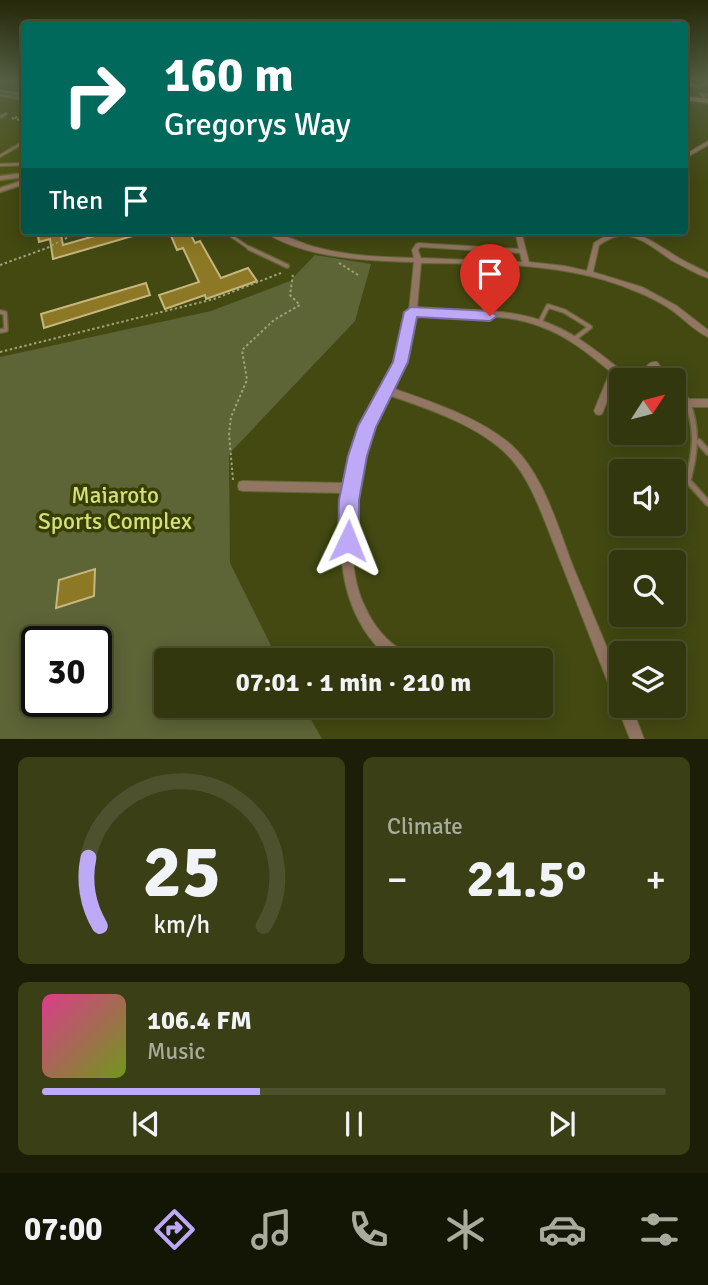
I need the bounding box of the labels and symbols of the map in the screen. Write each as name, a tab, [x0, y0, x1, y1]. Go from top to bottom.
pin	[460, 244, 520, 316]
north arrow	[609, 368, 686, 444]
park label: Maiaroto Sports Complex	[38, 481, 192, 536]
position arrow	[311, 504, 385, 578]
speed limit sign: 30	[21, 626, 112, 717]

